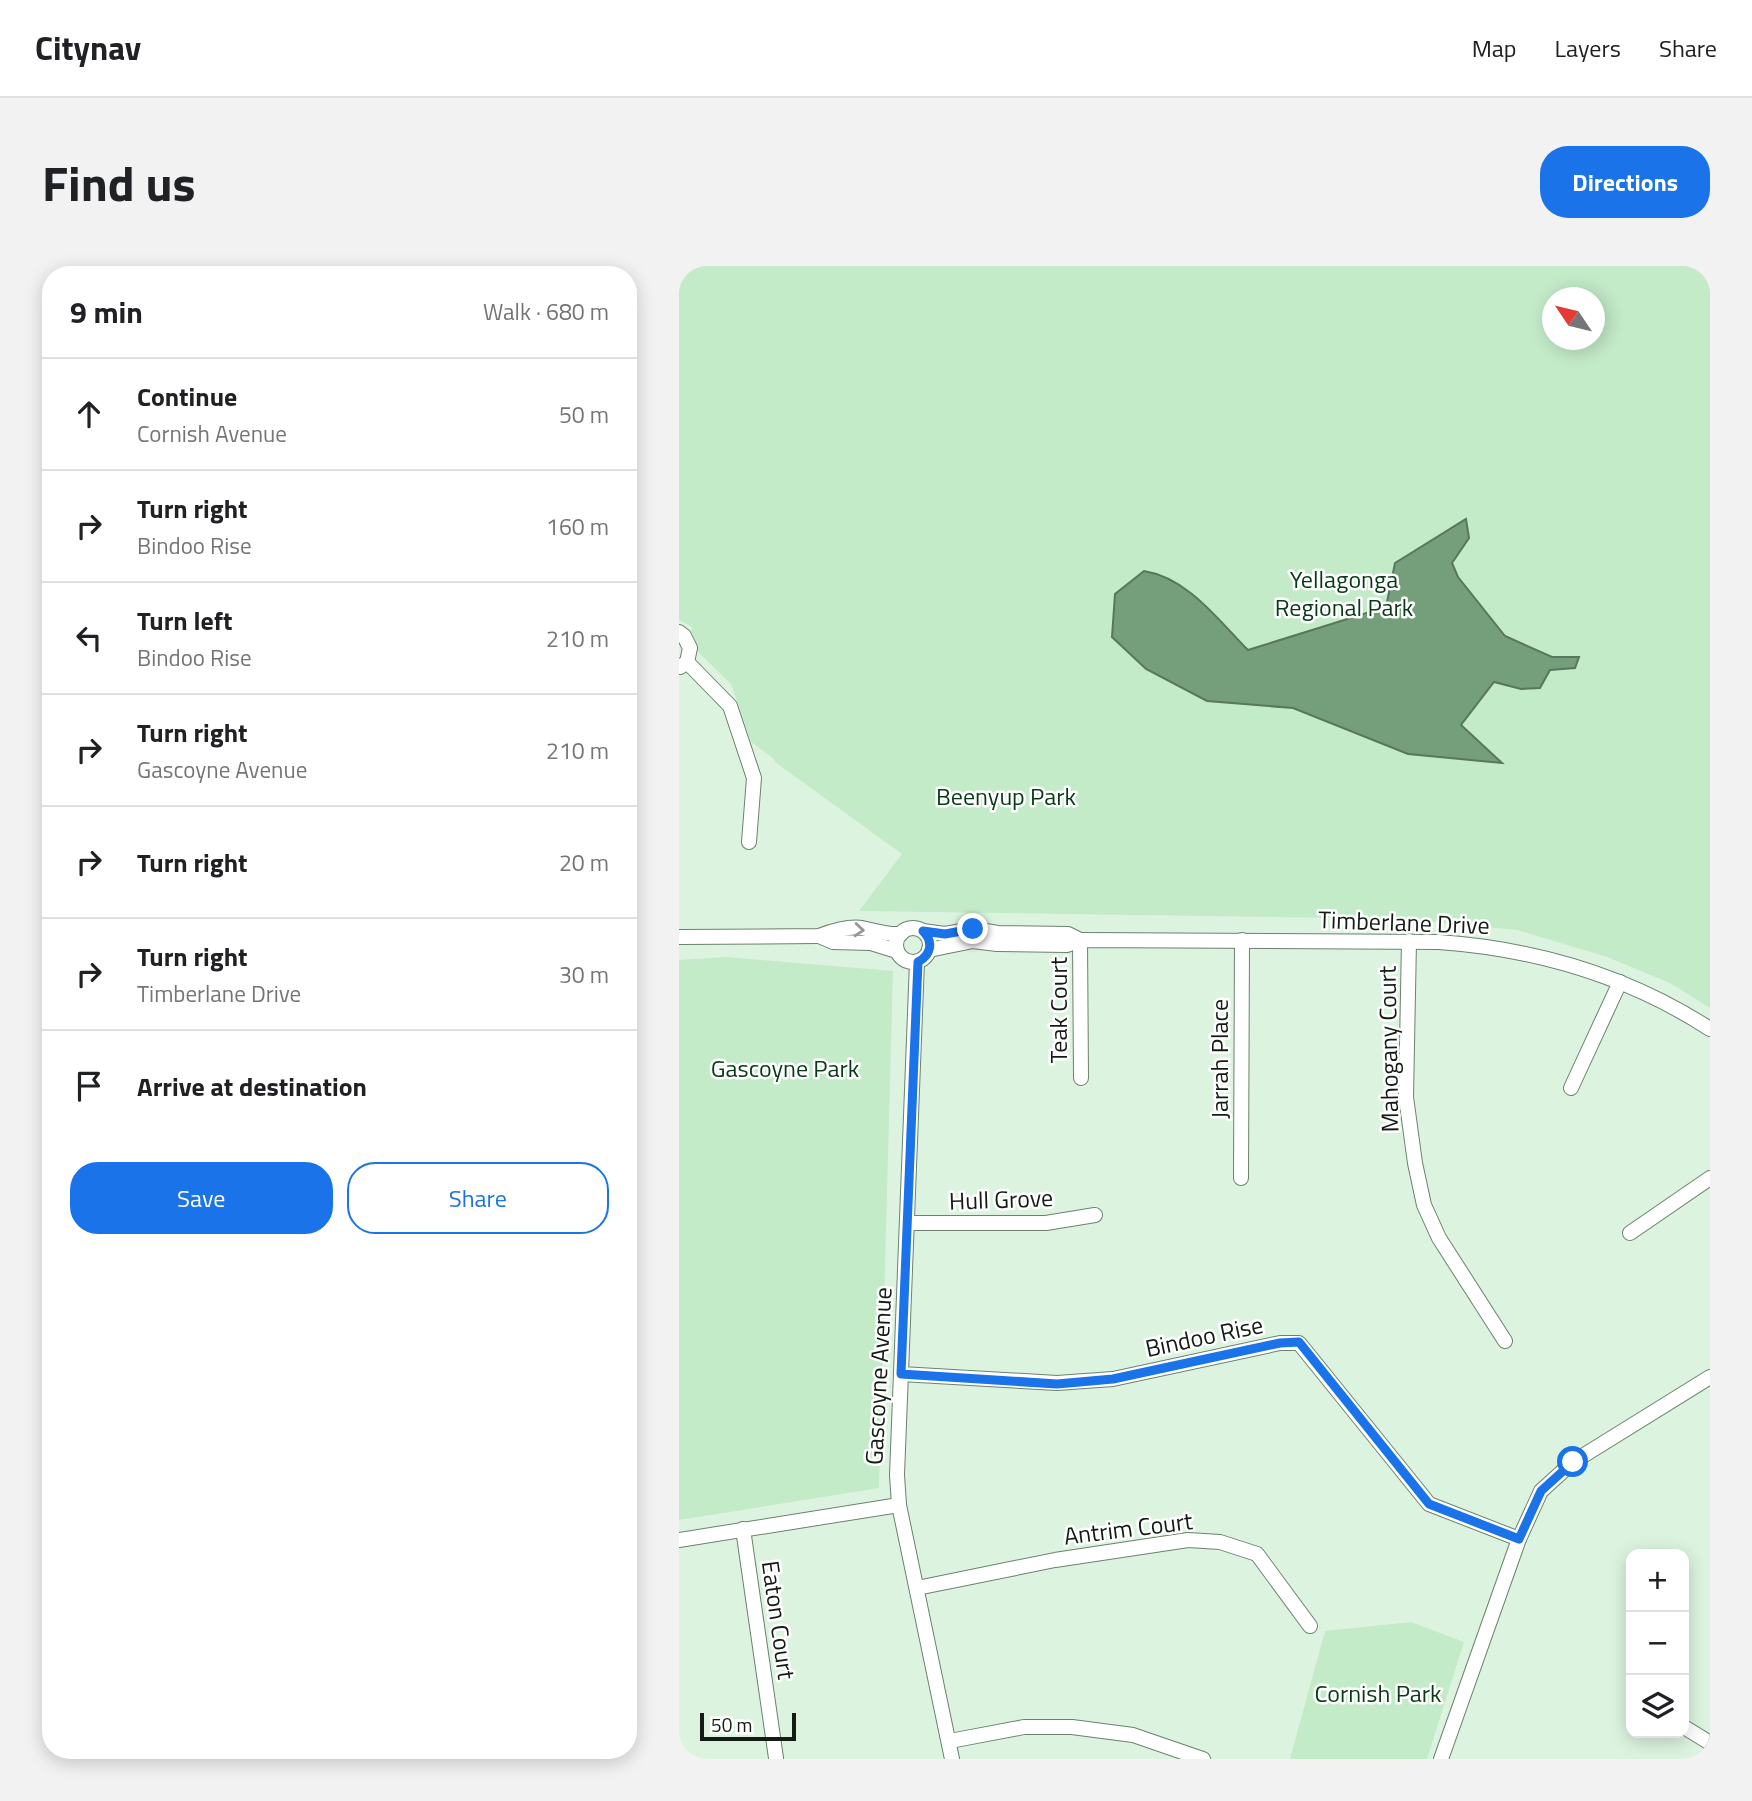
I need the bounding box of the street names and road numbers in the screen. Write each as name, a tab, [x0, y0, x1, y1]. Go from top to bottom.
street label: Timberlane Drive	[1318, 901, 1490, 943]
street label: Teak Court	[1040, 956, 1076, 1063]
street label: Mahogany Court	[1369, 965, 1407, 1133]
street label: Jarrah Place	[1201, 999, 1237, 1119]
street label: Hull Grove	[948, 1179, 1054, 1219]
street label: Gascoyne Avenue	[855, 1286, 901, 1466]
street label: Bindoo Rise	[1142, 1306, 1266, 1366]
street label: Antrim Court	[1062, 1502, 1195, 1554]
street label: Eaton Court	[753, 1558, 805, 1682]

